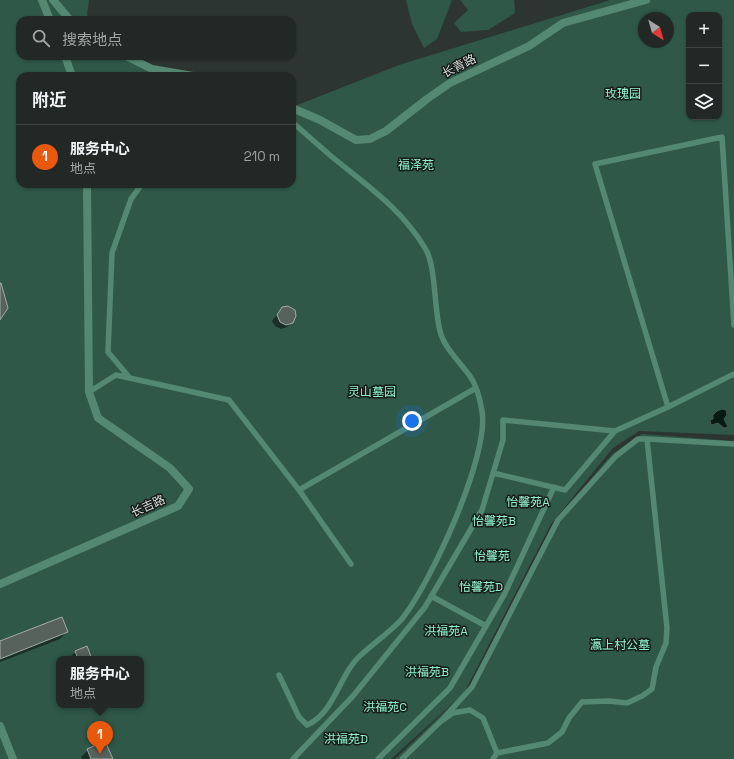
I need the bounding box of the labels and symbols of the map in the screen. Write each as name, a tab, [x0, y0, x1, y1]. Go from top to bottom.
north arrow	[638, 12, 674, 48]
street label: 长青路	[439, 51, 479, 81]
park label: 玫瑰园	[605, 86, 641, 102]
park label: 福泽苑	[398, 157, 434, 173]
park label: 灵山墓园	[348, 384, 396, 400]
your location	[402, 411, 422, 431]
street label: 长吉路	[128, 491, 168, 521]
park label: 怡馨苑A	[506, 494, 550, 510]
park label: 怡馨苑B	[472, 513, 516, 529]
park label: 怡馨苑	[474, 548, 510, 564]
park label: 怡馨苑D	[459, 579, 503, 595]
park label: 洪福苑A	[424, 623, 468, 639]
park label: 瀛上村公墓	[590, 637, 650, 653]
park label: 洪福苑B	[405, 664, 449, 680]
park label: 洪福苑C	[363, 699, 407, 715]
pin: 1	[87, 721, 113, 754]
park label: 洪福苑D	[324, 731, 368, 747]

